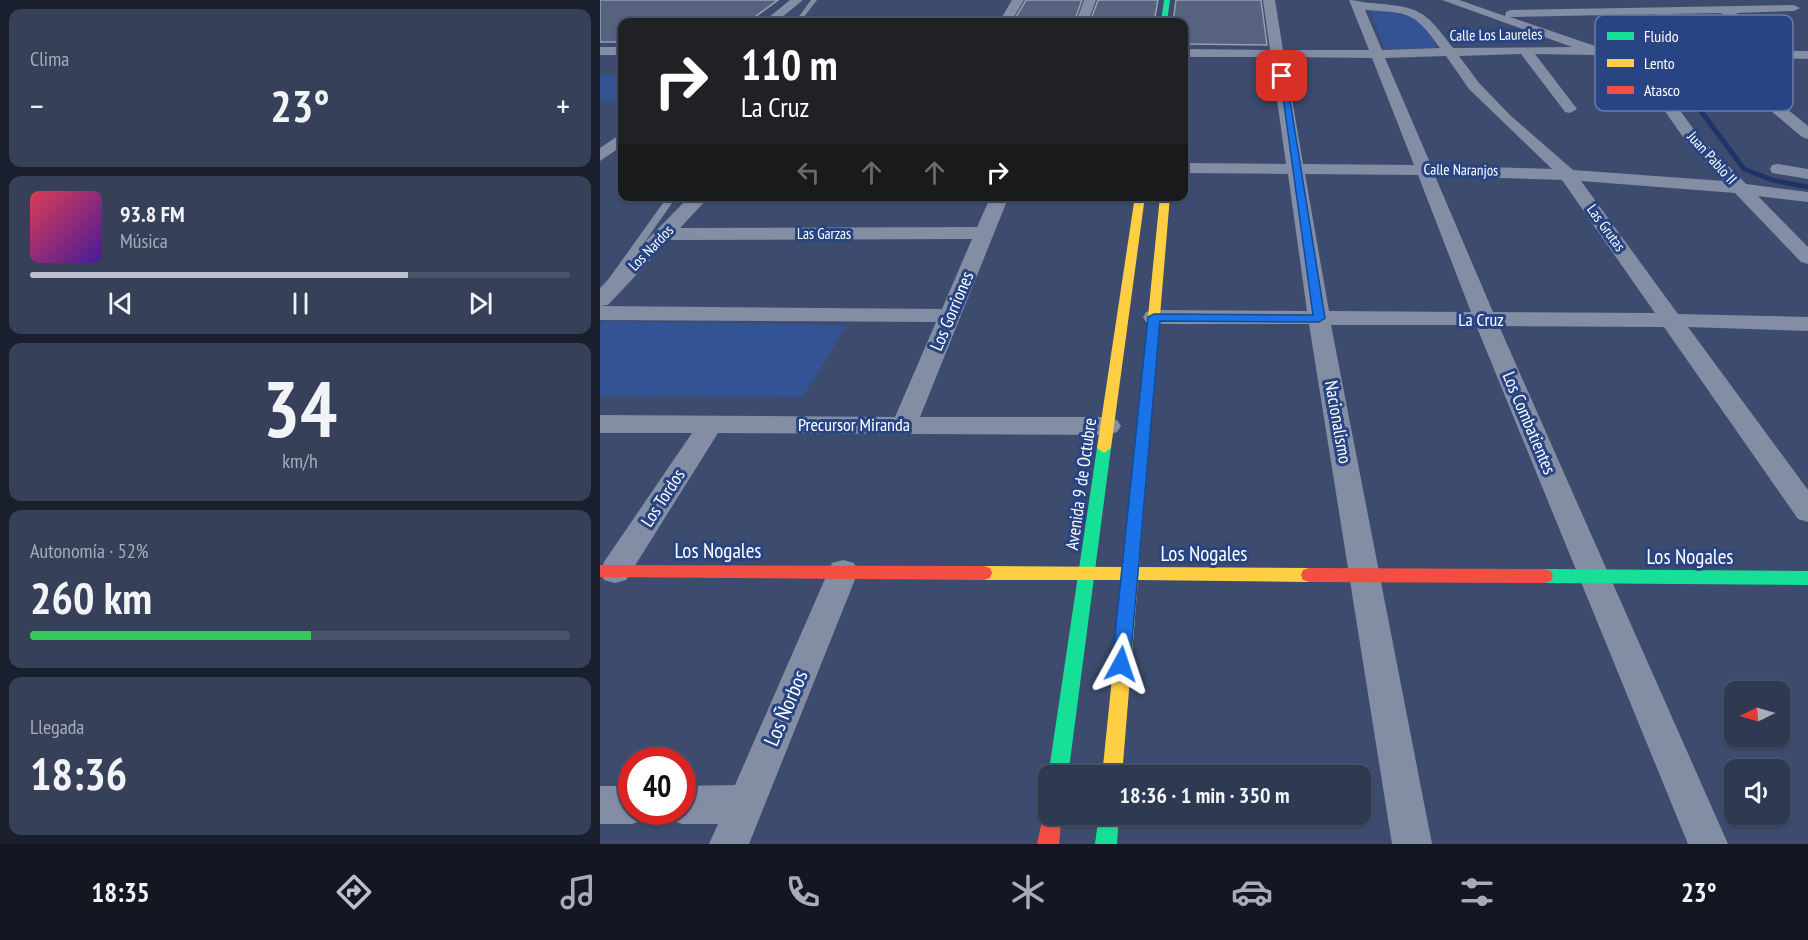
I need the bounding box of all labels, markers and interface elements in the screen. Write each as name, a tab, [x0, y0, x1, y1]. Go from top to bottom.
legend	[1595, 15, 1793, 111]
street label: Calle Los Laureles	[1449, 24, 1543, 45]
text: Fluido	[1644, 26, 1679, 46]
text: 110 m	[741, 37, 838, 92]
icon: right	[642, 42, 720, 120]
text: Clima	[30, 46, 69, 72]
pin	[1256, 50, 1307, 101]
text: Lento	[1644, 53, 1675, 73]
icon: arrive	[1265, 59, 1298, 92]
text: 23°	[270, 76, 330, 134]
text: Atasco	[1644, 80, 1680, 100]
text: −	[30, 84, 44, 127]
text: +	[556, 84, 570, 127]
text: La Cruz	[741, 90, 809, 124]
street label: Juan Pablo II	[1683, 126, 1741, 188]
icon: left	[792, 156, 825, 189]
icon: ahead	[855, 156, 888, 189]
icon: ahead	[918, 156, 951, 189]
icon: right	[981, 156, 1014, 189]
street label: Calle Naranjos	[1424, 159, 1498, 180]
text: 93.8 FM	[120, 200, 185, 228]
street label: Las Grutas	[1583, 200, 1630, 255]
street label: Los Nardos	[624, 221, 677, 275]
street label: Las Garzas	[797, 224, 851, 243]
text: Música	[120, 228, 168, 254]
street label: Los Gorriones	[925, 268, 979, 354]
icon: previous	[104, 287, 137, 320]
icon: pause	[284, 287, 317, 320]
icon: next	[464, 287, 497, 320]
street label: La Cruz	[1458, 308, 1504, 331]
text: 34	[263, 358, 337, 459]
street label: Los Combatientes	[1498, 368, 1561, 478]
street label: Nacionalismo	[1320, 379, 1357, 465]
street label: Precursor Miranda	[798, 413, 910, 436]
street label: Avenida 9 de Octubre	[1060, 416, 1101, 551]
text: km/h	[282, 448, 318, 474]
street label: Los Tordos	[635, 464, 690, 531]
street label: Los Nogales	[675, 537, 761, 564]
text: Autonomía · 52%	[30, 538, 148, 564]
street label: Los Nogales	[1161, 540, 1247, 567]
street label: Los Nogales	[1647, 543, 1733, 570]
text: 260 km	[30, 568, 152, 626]
position arrow	[1089, 632, 1153, 696]
street label: Los Ñorbos	[758, 666, 814, 750]
north arrow	[1724, 681, 1790, 747]
map controls	[1724, 681, 1790, 825]
text: Llegada	[30, 714, 84, 740]
text: 18:36	[30, 744, 127, 802]
speed limit sign: 40	[618, 747, 696, 825]
button: sound	[1724, 759, 1790, 825]
text: 18:36 · 1 min · 350 m	[1119, 781, 1290, 809]
icon: directions	[333, 871, 375, 913]
icon: music	[557, 871, 599, 913]
icon: phone	[782, 871, 824, 913]
icon: climate	[1007, 871, 1049, 913]
icon: car	[1231, 871, 1273, 913]
icon: filters	[1456, 871, 1498, 913]
text: 18:35	[91, 875, 150, 909]
text: 23°	[1681, 875, 1717, 909]

